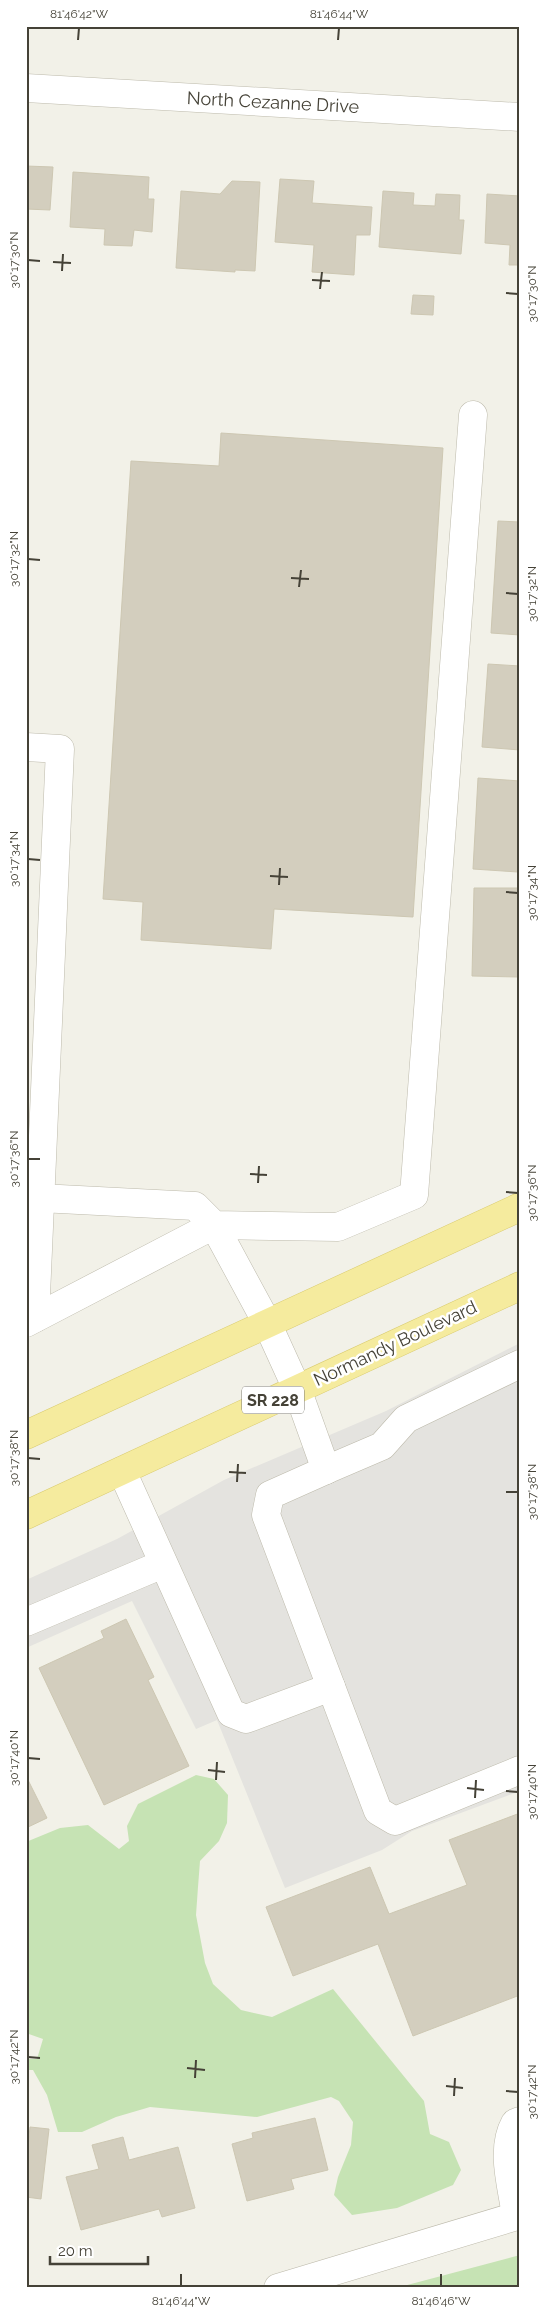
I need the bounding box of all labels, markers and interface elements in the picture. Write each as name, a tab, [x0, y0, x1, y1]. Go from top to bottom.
text: 81°46'42"W	[50, 7, 109, 21]
text: 81°46'44"W	[310, 7, 369, 21]
street label: North Cezanne Drive	[186, 87, 360, 117]
text: 30°17'30"N	[7, 232, 21, 288]
text: 30°17'30"N	[525, 266, 539, 322]
text: 30°17'32"N	[7, 531, 21, 587]
text: 30°17'32"N	[525, 566, 539, 622]
text: 30°17'34"N	[7, 831, 21, 887]
text: 30°17'34"N	[525, 865, 539, 921]
text: 30°17'36"N	[7, 1131, 21, 1187]
text: 30°17'36"N	[525, 1165, 539, 1221]
street label: Normandy Boulevard	[310, 1296, 480, 1390]
road number: SR 228	[242, 1386, 304, 1414]
text: 30°17'38"N	[7, 1430, 21, 1486]
text: 30°17'38"N	[525, 1464, 539, 1520]
text: 30°17'40"N	[7, 1730, 21, 1786]
text: 30°17'40"N	[525, 1764, 539, 1820]
text: 30°17'42"N	[7, 2029, 21, 2085]
text: 30°17'42"N	[525, 2064, 539, 2120]
scale bar	[50, 2234, 148, 2266]
text: 20 m	[58, 2242, 93, 2260]
text: 81°46'44"W	[152, 2294, 211, 2308]
text: 81°46'46"W	[411, 2294, 471, 2308]

